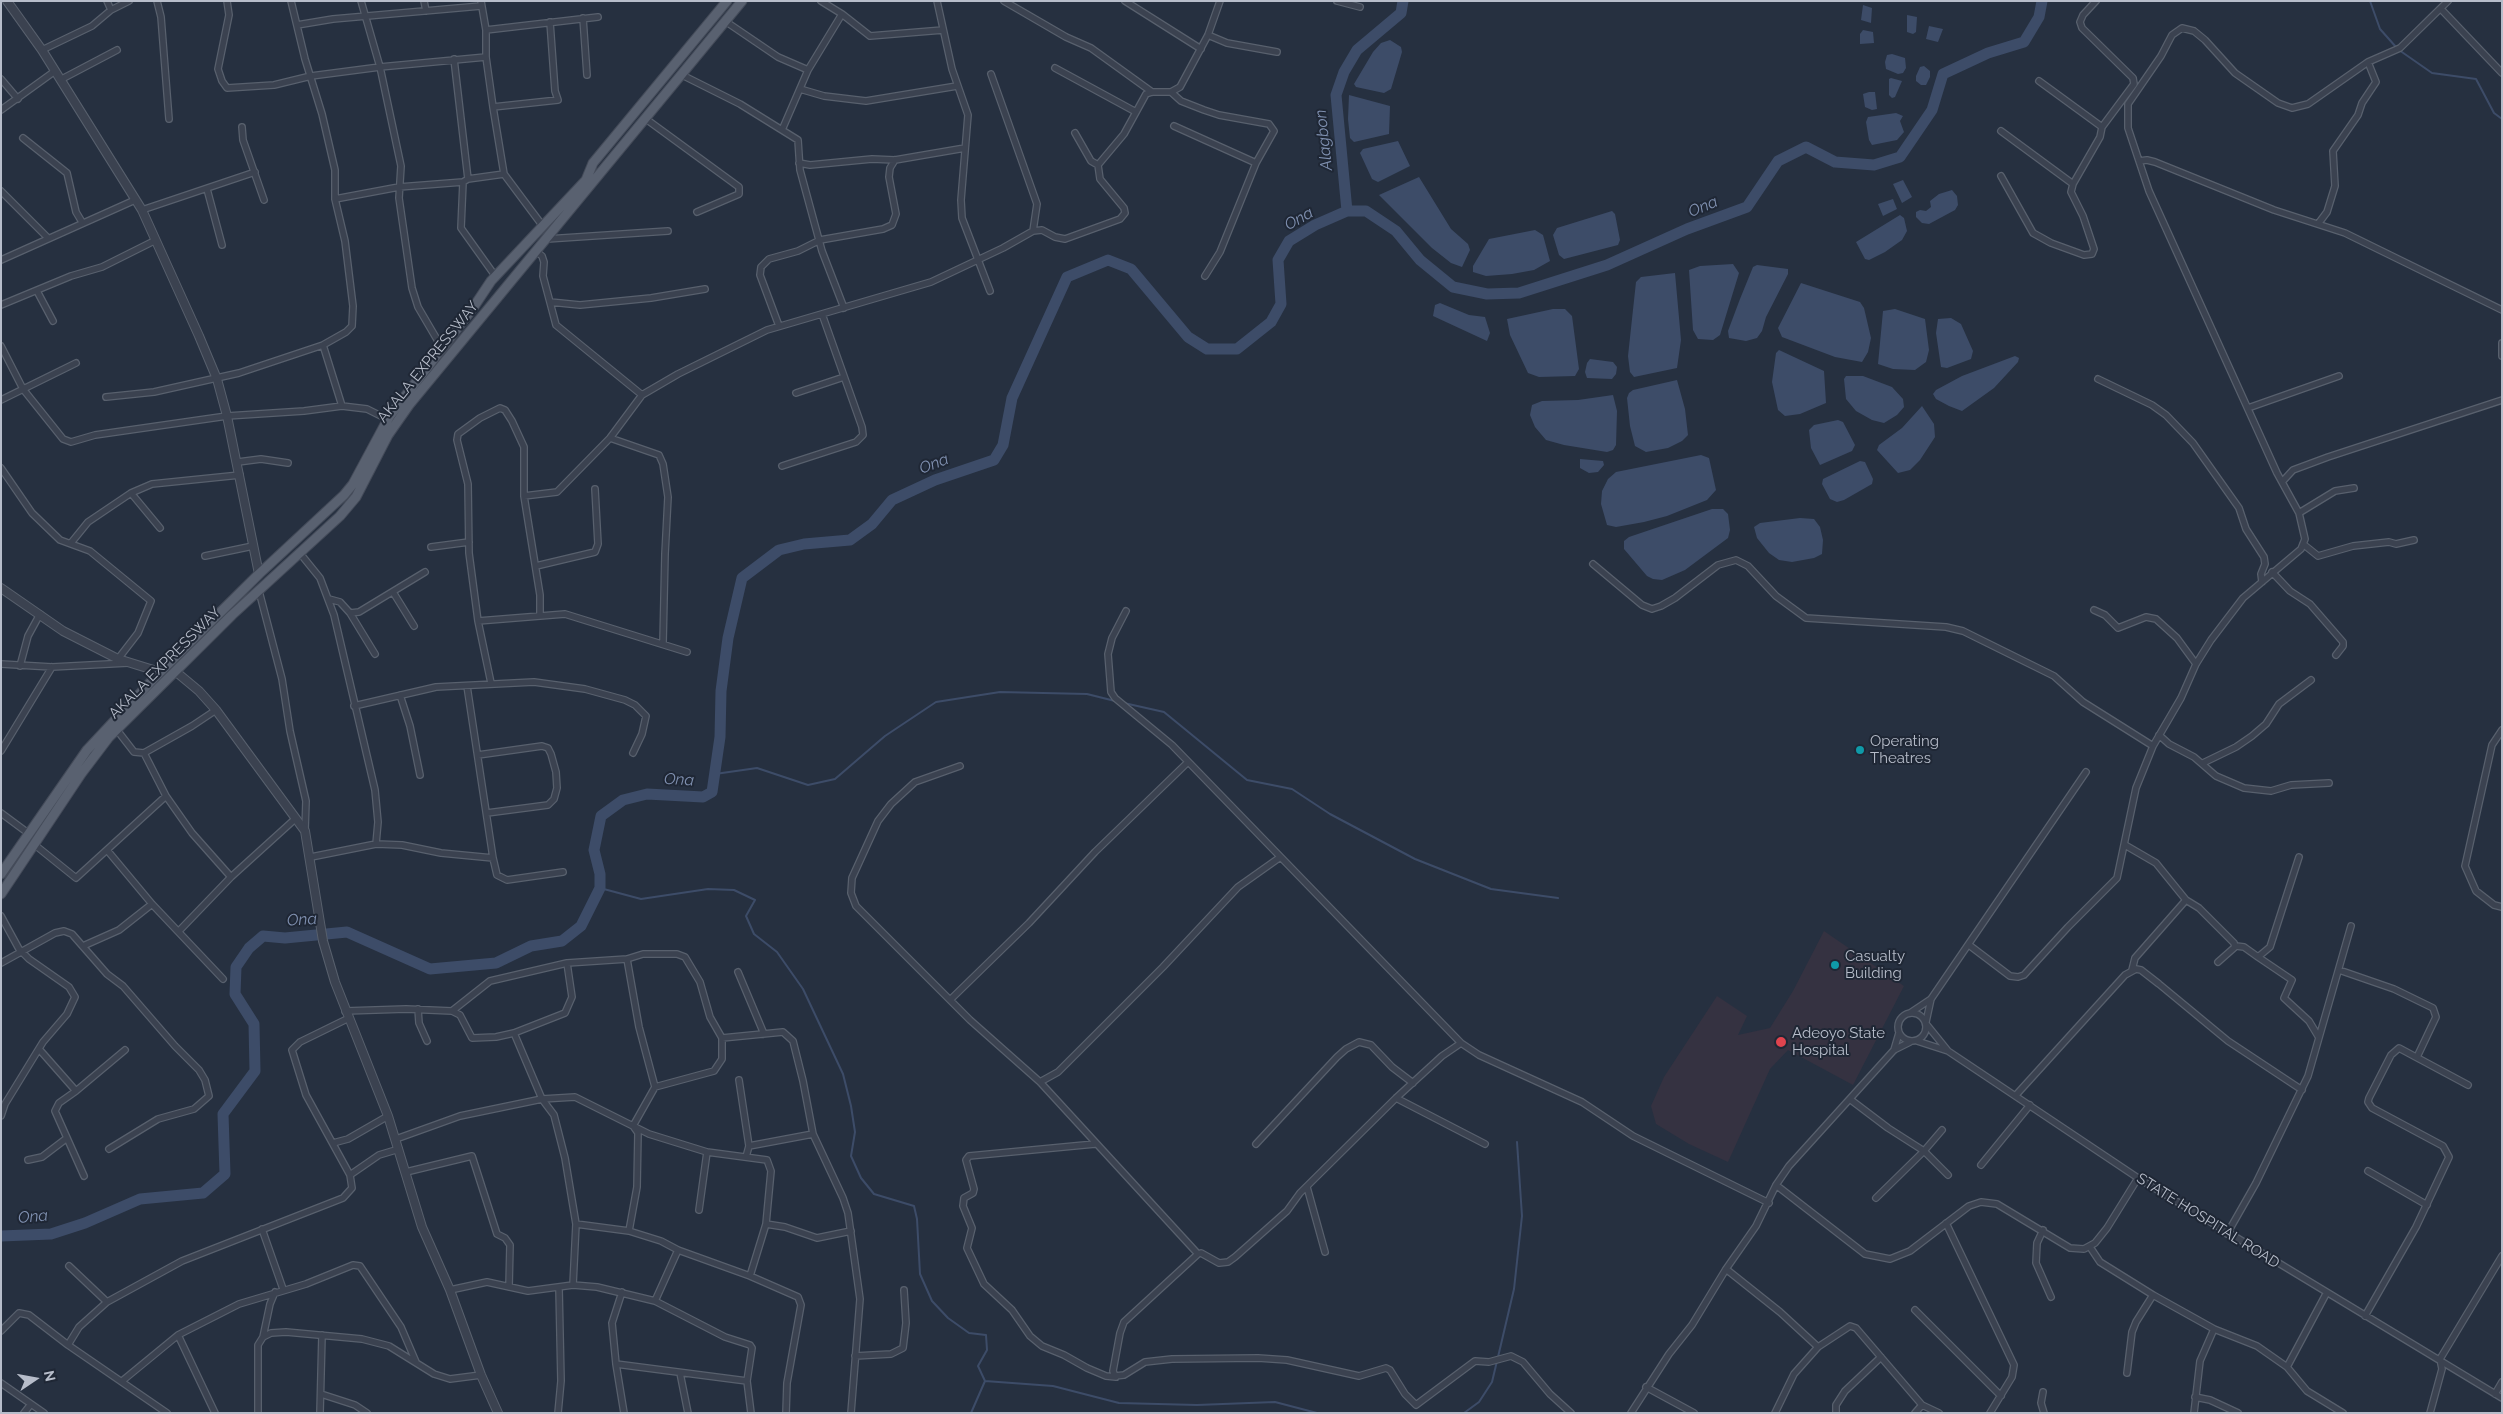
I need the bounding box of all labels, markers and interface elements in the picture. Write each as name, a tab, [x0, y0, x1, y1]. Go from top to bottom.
water label: Alagbon	[1311, 109, 1337, 171]
water label: Ona	[1685, 192, 1721, 222]
water label: Ona	[1281, 203, 1317, 235]
street label: AKALA EXPRESSWAY	[374, 298, 482, 426]
water label: Ona	[917, 450, 951, 478]
street label: AKALA EXPRESSWAY	[105, 603, 225, 723]
place label: Operating Theatres	[1870, 732, 1939, 767]
marker: Operating Theatres	[1854, 744, 1866, 756]
water label: Ona	[663, 770, 695, 790]
water label: Ona	[286, 909, 318, 931]
place label: Casualty Building	[1845, 947, 1905, 982]
marker: Casualty Building	[1829, 959, 1841, 971]
place label: Adeoyo State Hospital	[1792, 1024, 1885, 1059]
marker: Adeoyo State Hospital	[1774, 1035, 1788, 1049]
street label: STATE HOSPITAL ROAD	[2133, 1170, 2283, 1272]
water label: Ona	[17, 1206, 49, 1228]
north arrow	[10, 1354, 60, 1404]
text: N	[41, 1369, 59, 1383]

